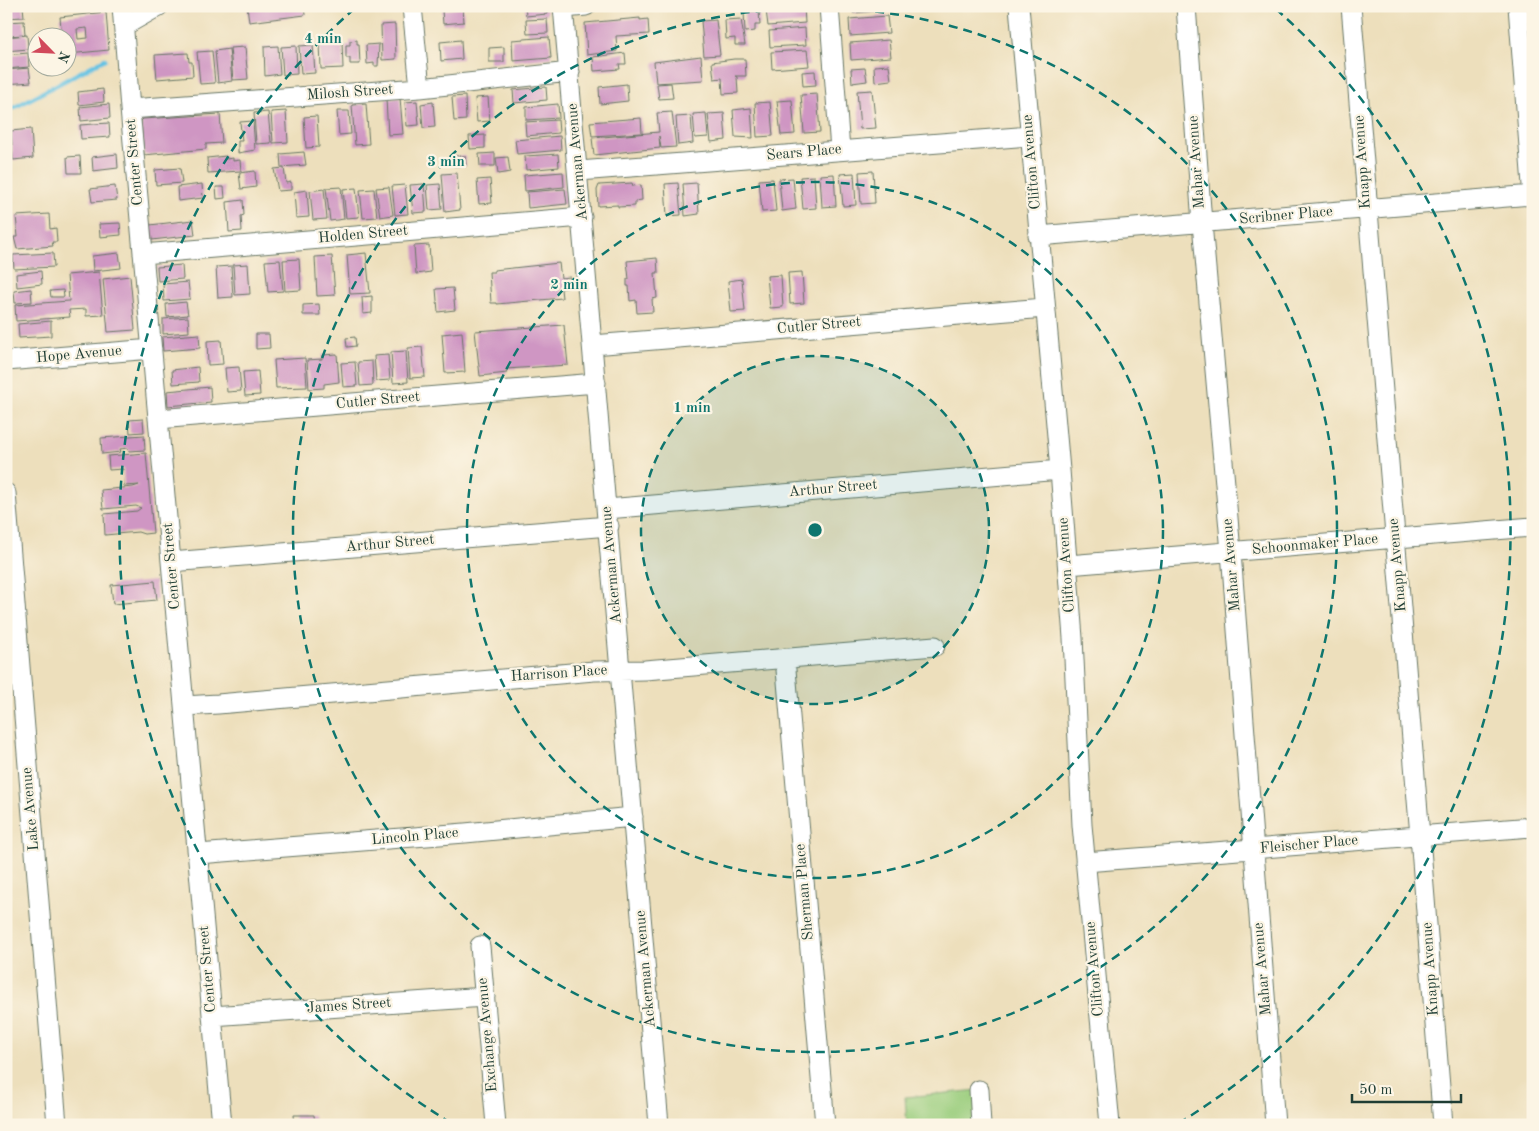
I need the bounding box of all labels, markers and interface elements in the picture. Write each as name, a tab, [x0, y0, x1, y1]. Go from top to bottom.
north arrow	[28, 28, 78, 78]
text: 4 min	[304, 32, 342, 47]
text: N	[54, 49, 72, 65]
street label: Milosh Street	[306, 82, 394, 104]
street label: Ackerman Avenue	[565, 102, 591, 221]
street label: Clifton Avenue	[1020, 114, 1044, 210]
street label: Knapp Avenue	[1352, 114, 1374, 210]
street label: Mahar Avenue	[1186, 115, 1208, 209]
street label: Center Street	[124, 118, 146, 206]
street label: Sears Place	[766, 142, 842, 164]
text: 3 min	[427, 155, 465, 170]
street label: Scribner Place	[1238, 204, 1334, 228]
street label: Holden Street	[317, 224, 409, 246]
text: 2 min	[550, 278, 588, 293]
street label: Cutler Street	[776, 315, 862, 337]
street label: Hope Avenue	[36, 344, 122, 366]
street label: Cutler Street	[335, 390, 421, 412]
text: 1 min	[673, 401, 711, 416]
street label: Arthur Street	[788, 478, 878, 500]
street label: Ackerman Avenue	[599, 505, 625, 624]
street label: Clifton Avenue	[1056, 517, 1078, 613]
street label: Knapp Avenue	[1386, 517, 1410, 613]
street label: Mahar Avenue	[1220, 518, 1244, 612]
centre of rings	[806, 521, 824, 539]
street label: Center Street	[161, 522, 183, 610]
street label: Schoonmaker Place	[1251, 532, 1379, 558]
street label: Arthur Street	[345, 533, 435, 555]
street label: Harrison Place	[510, 663, 608, 685]
street label: Lake Avenue	[20, 766, 42, 852]
street label: Lincoln Place	[371, 826, 459, 848]
street label: Fleischer Place	[1259, 833, 1359, 857]
street label: Sherman Place	[793, 843, 817, 941]
street label: Ackerman Avenue	[633, 909, 659, 1028]
street label: Clifton Avenue	[1083, 921, 1107, 1017]
street label: Knapp Avenue	[1420, 921, 1442, 1017]
street label: Mahar Avenue	[1251, 922, 1275, 1016]
street label: Center Street	[197, 925, 219, 1013]
street label: Exchange Avenue	[476, 977, 500, 1093]
street label: James Street	[306, 996, 392, 1016]
scale bar	[1352, 1071, 1460, 1103]
text: 50 m	[1359, 1083, 1393, 1098]

